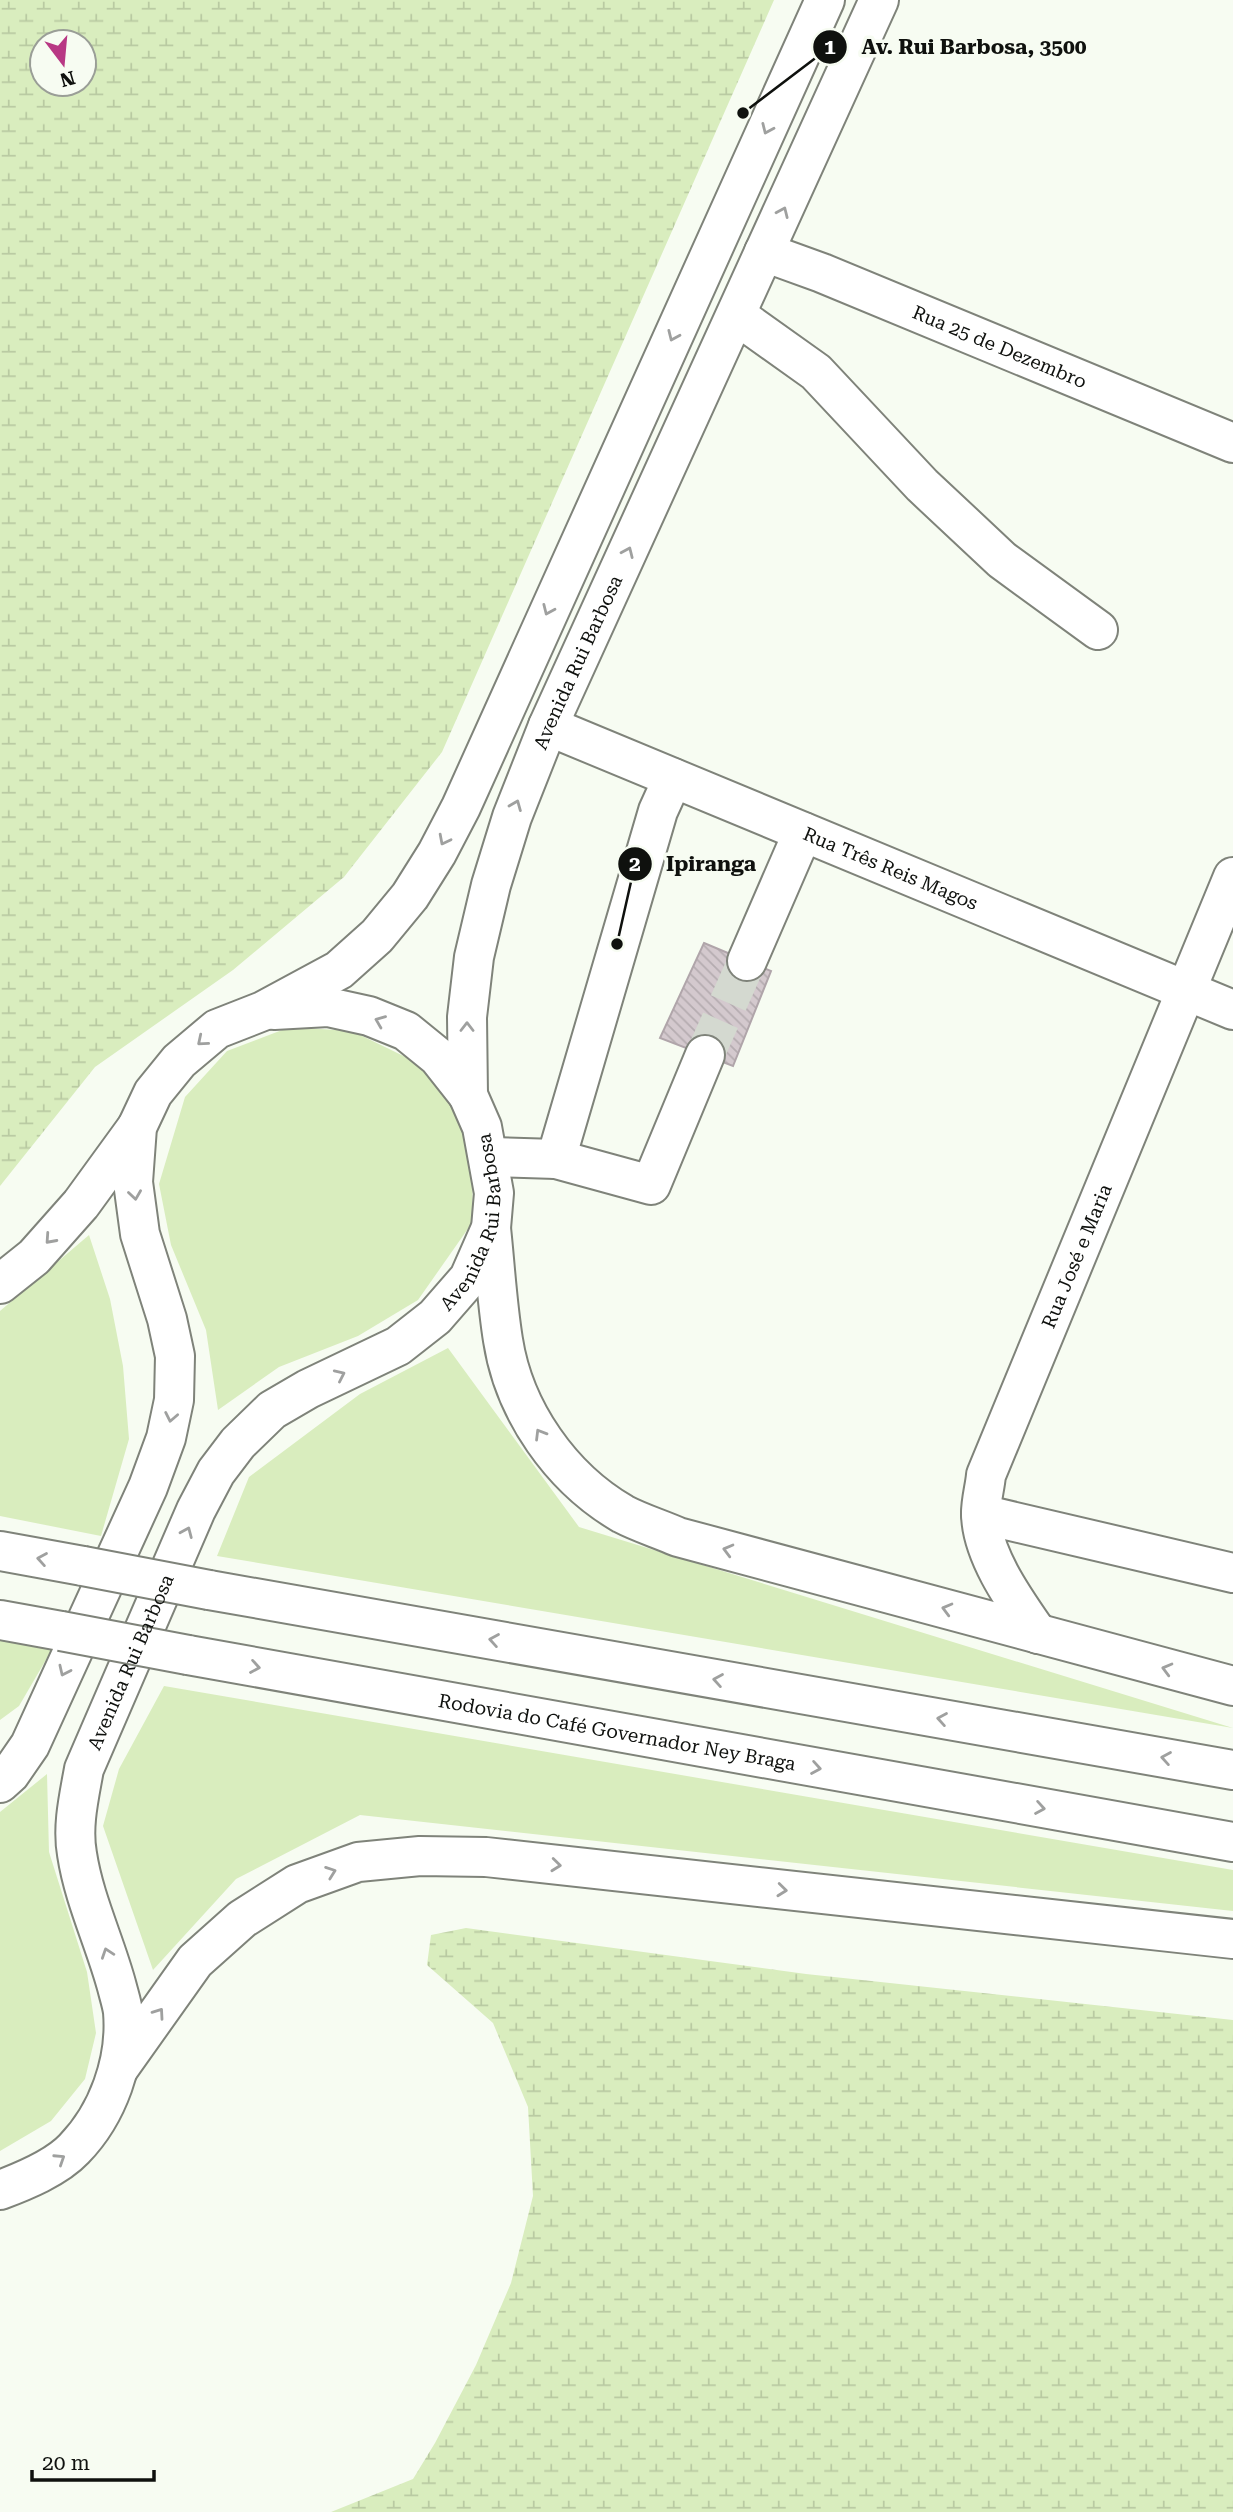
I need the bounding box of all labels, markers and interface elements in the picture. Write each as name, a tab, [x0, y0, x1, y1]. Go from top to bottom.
callout: Av. Rui Barbosa, 3500	[813, 26, 1101, 68]
north arrow	[28, 28, 98, 98]
text: 1	[824, 35, 836, 59]
text: Av. Rui Barbosa, 3500	[861, 35, 1087, 59]
text: N	[57, 66, 78, 92]
one-way arrow	[761, 122, 775, 134]
one-way arrow	[775, 206, 789, 219]
street label: Rua 25 de Dezembro	[909, 301, 1090, 393]
one-way arrow	[667, 329, 681, 341]
one-way arrow	[620, 547, 634, 560]
street label: Avenida Rui Barbosa	[529, 571, 628, 753]
one-way arrow	[542, 603, 556, 616]
one-way arrow	[508, 800, 522, 812]
street label: Rua Três Reis Magos	[800, 822, 981, 915]
one-way arrow	[439, 833, 453, 845]
callout: Ipiranga	[617, 843, 770, 885]
text: 2	[629, 852, 641, 876]
text: Ipiranga	[666, 852, 757, 876]
one-way arrow	[375, 1015, 387, 1029]
one-way arrow	[459, 1021, 475, 1031]
one-way arrow	[198, 1033, 211, 1045]
street label: Avenida Rui Barbosa	[435, 1131, 506, 1315]
street label: Rua José e Maria	[1037, 1180, 1117, 1332]
one-way arrow	[127, 1189, 142, 1201]
one-way arrow	[46, 1231, 58, 1244]
one-way arrow	[333, 1369, 345, 1383]
one-way arrow	[164, 1411, 179, 1423]
one-way arrow	[536, 1428, 549, 1441]
one-way arrow	[178, 1527, 192, 1539]
one-way arrow	[722, 1544, 734, 1558]
one-way arrow	[36, 1552, 48, 1567]
street label: Avenida Rui Barbosa	[83, 1570, 179, 1753]
one-way arrow	[942, 1603, 954, 1618]
one-way arrow	[488, 1633, 499, 1648]
one-way arrow	[249, 1659, 261, 1674]
one-way arrow	[1161, 1662, 1173, 1677]
one-way arrow	[58, 1664, 72, 1676]
one-way arrow	[712, 1673, 724, 1688]
street label: Rodovia do Café Governador Ney Braga	[437, 1689, 798, 1776]
one-way arrow	[936, 1712, 948, 1727]
one-way arrow	[1160, 1751, 1172, 1766]
one-way arrow	[810, 1759, 822, 1774]
one-way arrow	[1034, 1799, 1046, 1814]
one-way arrow	[551, 1857, 562, 1872]
one-way arrow	[325, 1866, 337, 1880]
one-way arrow	[777, 1882, 788, 1897]
one-way arrow	[101, 1948, 115, 1960]
one-way arrow	[151, 2008, 163, 2021]
one-way arrow	[52, 2154, 65, 2167]
scale bar	[32, 2438, 154, 2482]
text: 20 m	[42, 2451, 90, 2475]

